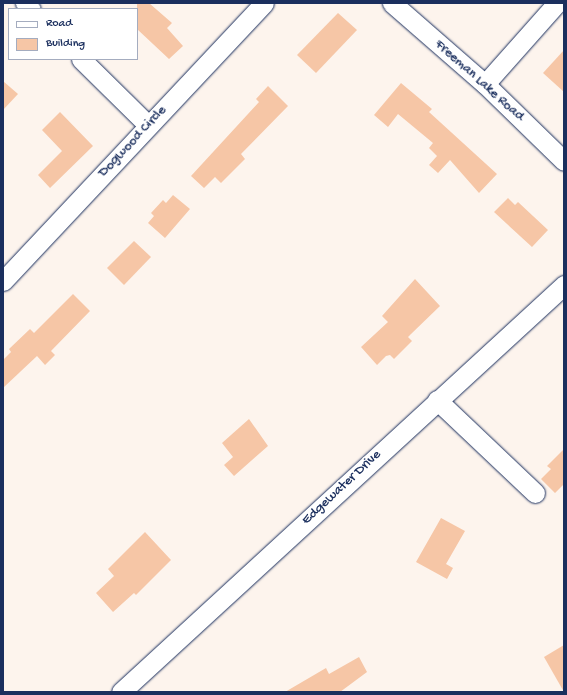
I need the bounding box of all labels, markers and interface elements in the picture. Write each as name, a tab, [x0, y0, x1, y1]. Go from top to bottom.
legend	[8, 8, 138, 60]
text: Road	[46, 17, 72, 31]
street label: Freeman Lake Road	[431, 36, 527, 126]
text: Building	[46, 37, 85, 51]
street label: Dogwood Circle	[96, 103, 170, 181]
street label: Edgewater Drive	[299, 447, 385, 529]

